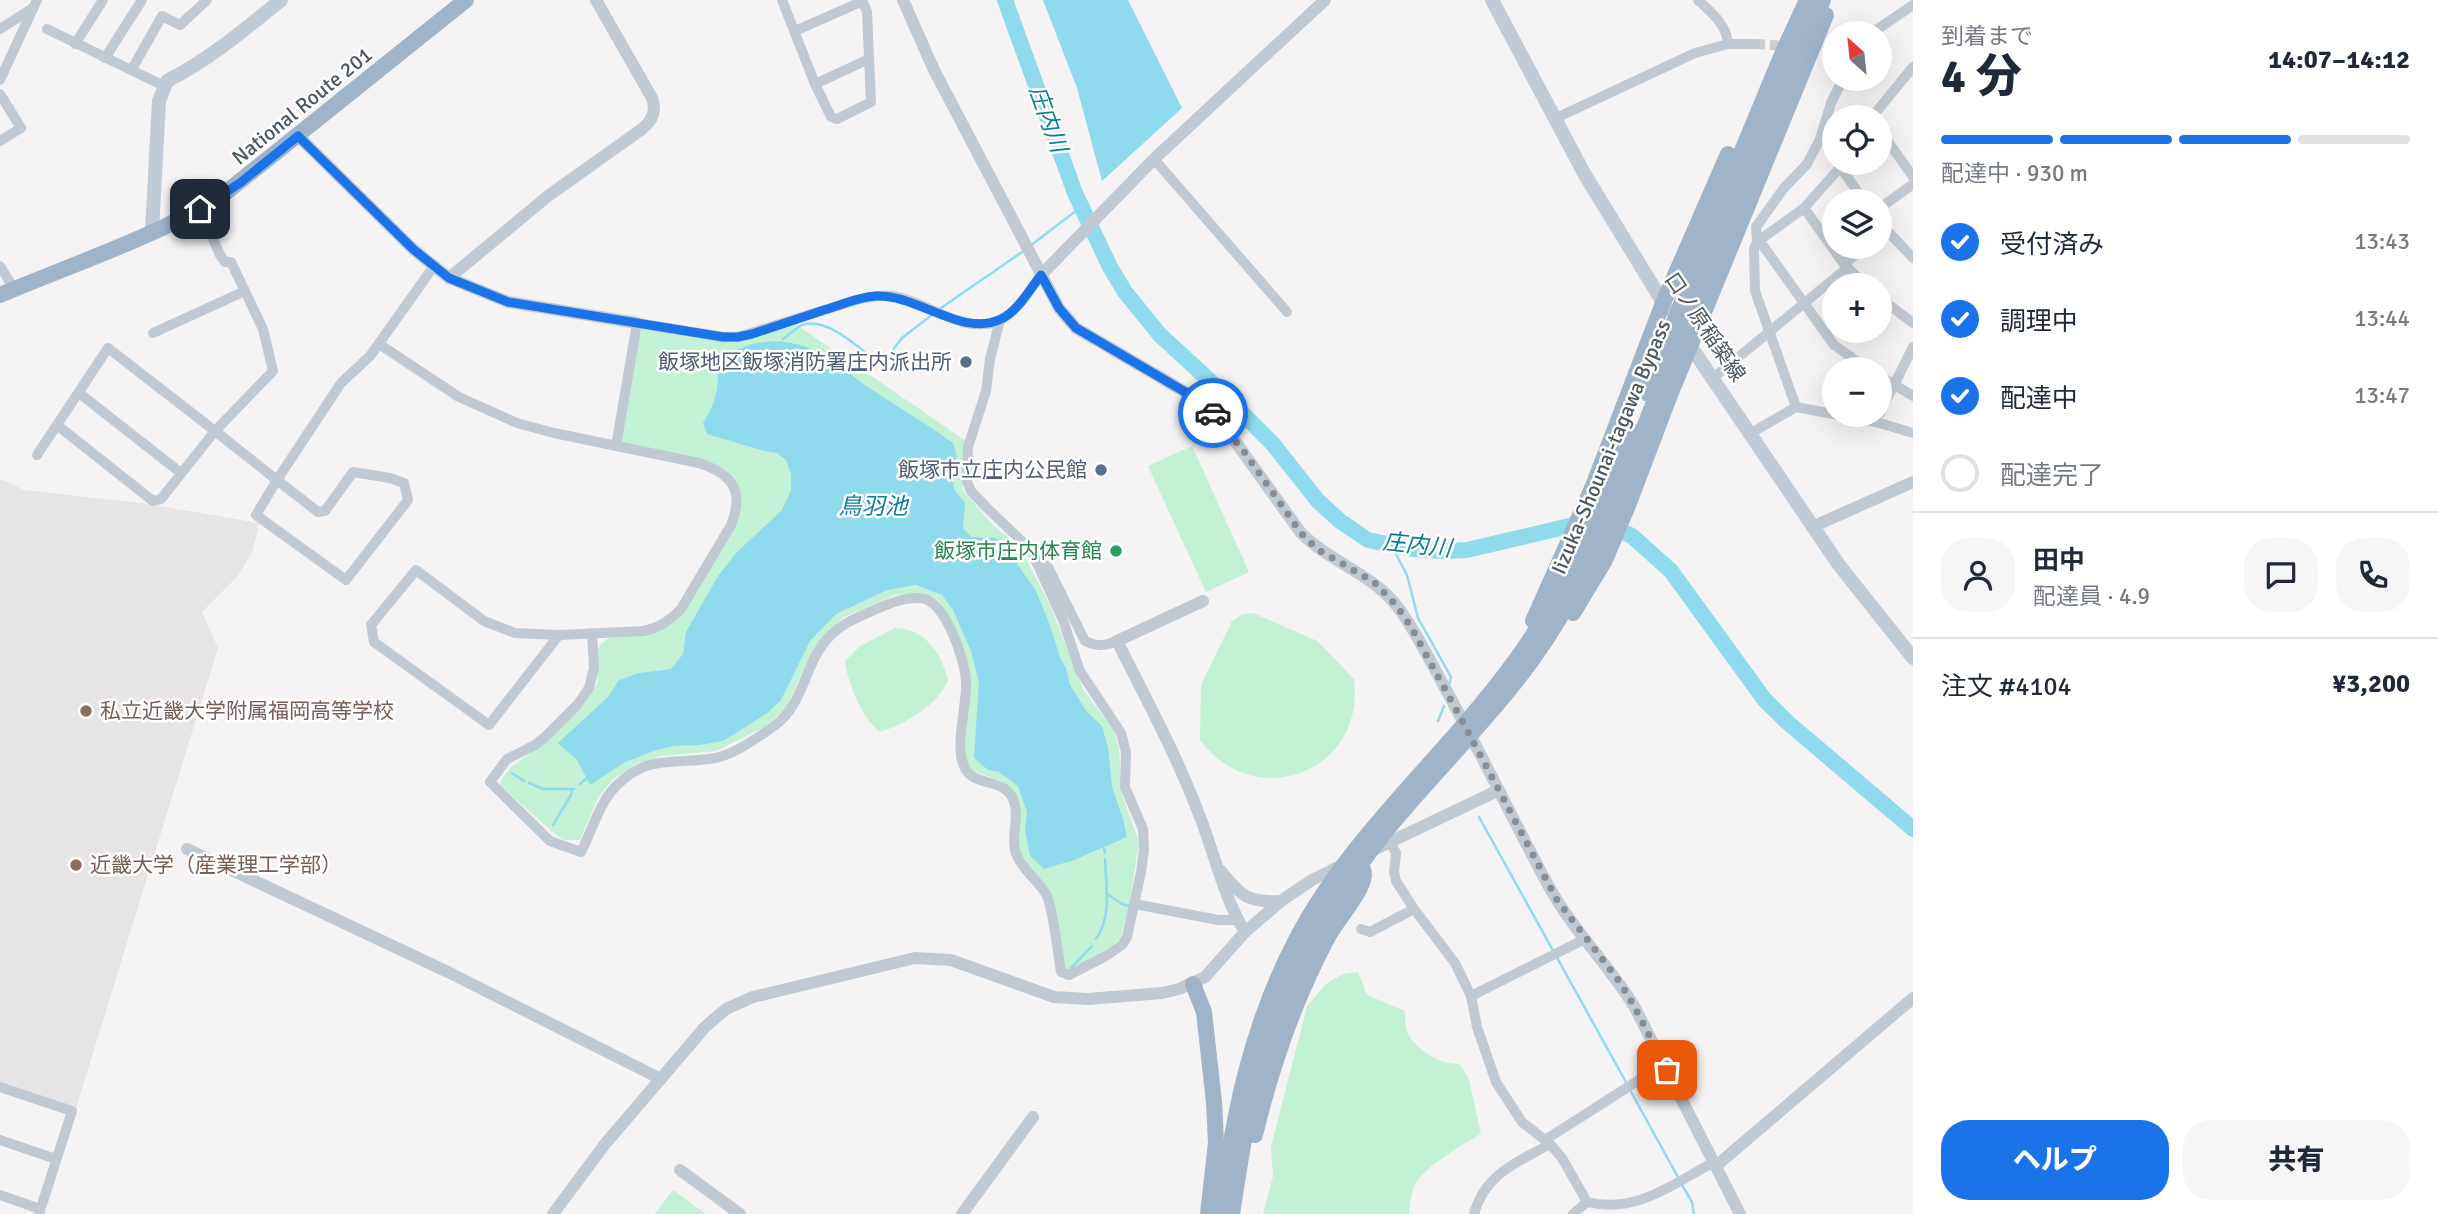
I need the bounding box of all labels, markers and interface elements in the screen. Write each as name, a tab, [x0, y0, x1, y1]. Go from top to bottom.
north arrow	[1822, 21, 1892, 91]
map controls	[1822, 21, 1892, 427]
text: 到着まで	[1941, 22, 2033, 51]
street label: National Route 201	[227, 42, 377, 170]
text: 14:07–14:12	[2268, 44, 2410, 76]
text: 4 分	[1941, 49, 2022, 105]
water label: 庄内川	[1023, 82, 1074, 159]
button: locate	[1822, 105, 1892, 175]
text: 配達中 · 930 m	[1941, 159, 2088, 188]
pin	[170, 179, 230, 239]
button: layers	[1822, 189, 1892, 259]
icon: home	[181, 190, 219, 228]
icon: check	[1941, 223, 1979, 261]
text: 13:43	[2354, 227, 2410, 256]
text: 受付済み	[2000, 229, 2104, 261]
street label: 口ノ原稲築線	[1659, 268, 1751, 386]
button: +	[1822, 273, 1892, 343]
icon: check	[1941, 300, 1979, 338]
text: 13:44	[2354, 304, 2410, 333]
text: 調理中	[2000, 306, 2078, 338]
street label: Iizuka-Shounai-tagawa Bypass	[1546, 316, 1676, 578]
place label: 飯塚地区飯塚消防署庄内派出所	[658, 349, 952, 375]
marker: 飯塚地区飯塚消防署庄内派出所	[958, 354, 974, 370]
button: −	[1822, 357, 1892, 427]
icon: check	[1941, 377, 1979, 415]
courier	[1178, 378, 1248, 448]
text: 13:47	[2354, 381, 2410, 410]
text: 配達中	[2000, 383, 2078, 415]
icon: car	[1194, 394, 1232, 432]
place label: 飯塚市立庄内公民館	[898, 457, 1087, 483]
text: 配達完了	[2000, 460, 2104, 492]
marker: 飯塚市立庄内公民館	[1093, 462, 1109, 478]
water label: 鳥羽池	[839, 492, 910, 521]
water label: 庄内川	[1381, 527, 1456, 563]
place label: 飯塚市庄内体育館	[934, 538, 1102, 564]
button: person	[1941, 538, 2015, 612]
button: chat	[2244, 538, 2318, 612]
button: phone	[2336, 538, 2410, 612]
marker: 飯塚市庄内体育館	[1108, 543, 1124, 559]
text: 田中	[2033, 545, 2085, 577]
text: 配達員 · 4.9	[2033, 582, 2150, 611]
text: ¥3,200	[2332, 668, 2410, 700]
text: 注文 #4104	[1941, 671, 2072, 703]
place label: 私立近畿大学附属福岡高等学校	[100, 698, 394, 724]
marker: 私立近畿大学附属福岡高等学校	[78, 703, 94, 719]
place label: 近畿大学（産業理工学部）	[90, 852, 342, 878]
marker: 近畿大学（産業理工学部）	[68, 857, 84, 873]
pin	[1637, 1040, 1697, 1100]
icon: bag	[1648, 1051, 1686, 1089]
button: ヘルプ	[1941, 1120, 2169, 1200]
button: 共有	[2183, 1120, 2410, 1200]

